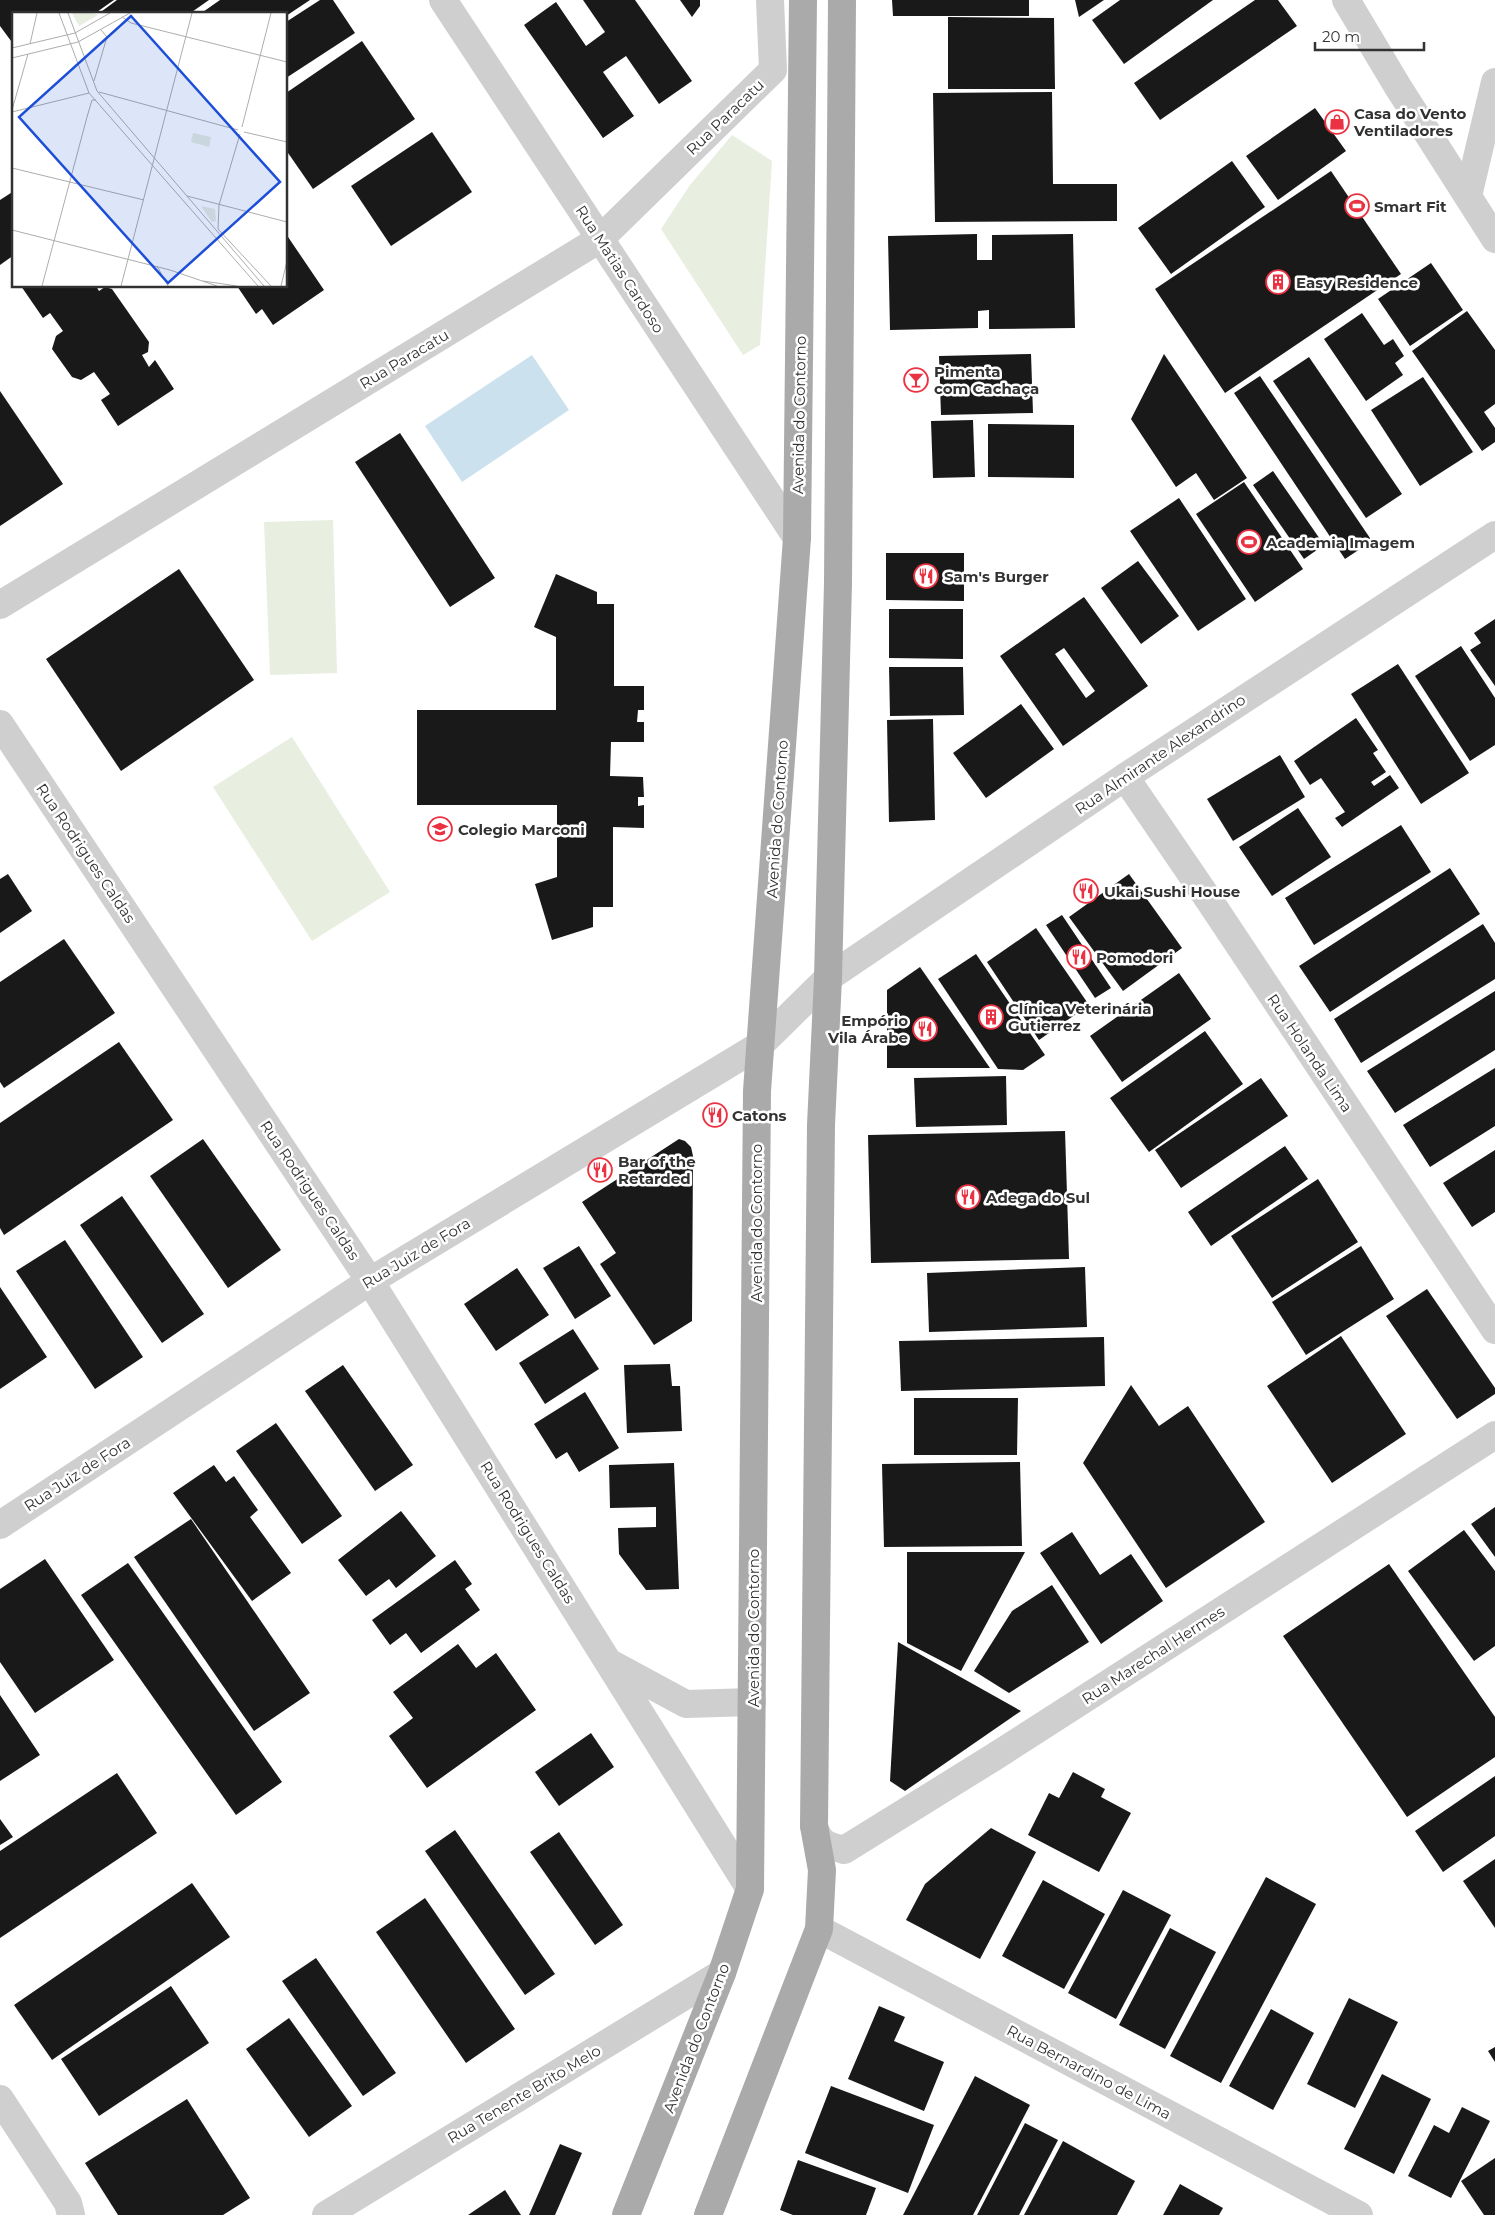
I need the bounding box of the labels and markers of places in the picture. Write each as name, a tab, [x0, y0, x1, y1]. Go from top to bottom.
place label: Casa do Vento Ventiladores	[1353, 104, 1466, 140]
shop icon: Casa do Vento Ventiladores	[1324, 109, 1350, 135]
sports icon: Smart Fit	[1344, 193, 1370, 219]
place label: Smart Fit	[1374, 197, 1447, 216]
building icon: Easy Residence	[1265, 269, 1291, 295]
place label: Easy Residence	[1296, 273, 1418, 292]
place label: Pimenta com Cachaça	[934, 362, 1039, 398]
bar icon: Pimenta com Cachaça	[903, 367, 929, 393]
sports icon: Academia Imagem	[1236, 529, 1262, 555]
place label: Academia Imagem	[1265, 533, 1415, 552]
restaurant icon: Sam's Burger	[913, 563, 939, 589]
place label: Sam's Burger	[944, 567, 1049, 586]
school or university icon: Colegio Marconi	[427, 816, 453, 842]
place label: Colegio Marconi	[458, 820, 585, 839]
restaurant icon: Ukai Sushi House	[1073, 878, 1099, 904]
place label: Ukai Sushi House	[1104, 882, 1240, 901]
restaurant icon: Pomodori	[1066, 944, 1092, 970]
place label: Pomodori	[1096, 948, 1173, 967]
place label: Clínica Veterinária Gutierrez	[1008, 999, 1151, 1035]
building icon: Clínica Veterinária Gutierrez	[978, 1004, 1004, 1030]
place label: Empório Vila Árabe	[827, 1011, 908, 1047]
restaurant icon: Empório Vila Árabe	[912, 1016, 938, 1042]
restaurant icon: Catons	[702, 1102, 728, 1128]
place label: Catons	[732, 1106, 787, 1125]
place label: Bar of the Retarded	[618, 1152, 696, 1188]
restaurant icon: Bar of the Retarded	[587, 1157, 613, 1183]
restaurant icon: Adega do Sul	[955, 1184, 981, 1210]
place label: Adega do Sul	[985, 1188, 1090, 1207]

